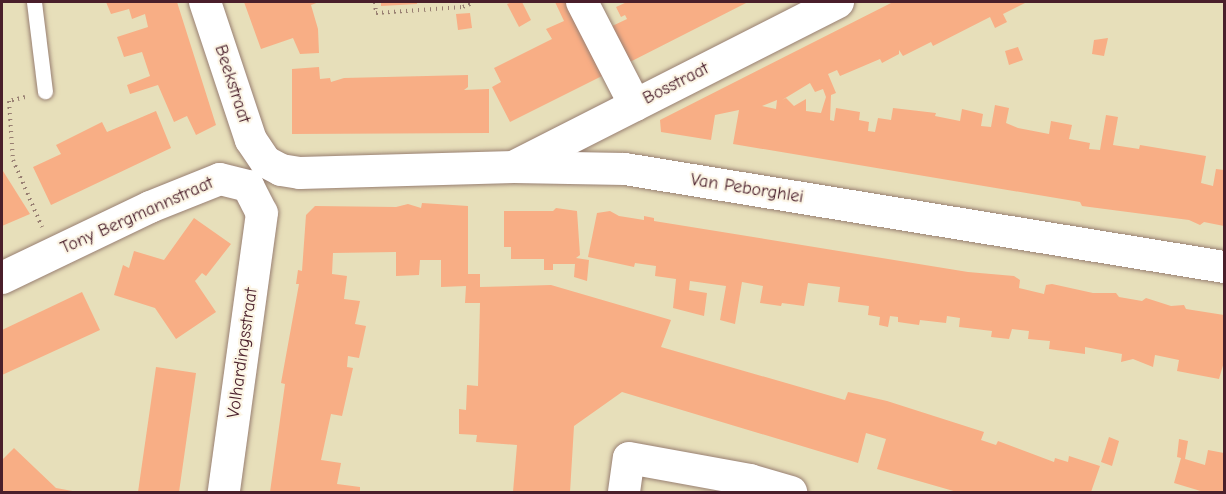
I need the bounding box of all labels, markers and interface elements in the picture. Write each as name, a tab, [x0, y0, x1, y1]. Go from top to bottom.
street label: Beekstraat	[209, 42, 255, 126]
street label: Bosstraat	[639, 58, 713, 110]
street label: Van Peborghlei	[689, 169, 805, 209]
street label: Tony Bergmannstraat	[57, 173, 217, 259]
street label: Volhardingsstraat	[223, 286, 263, 420]

